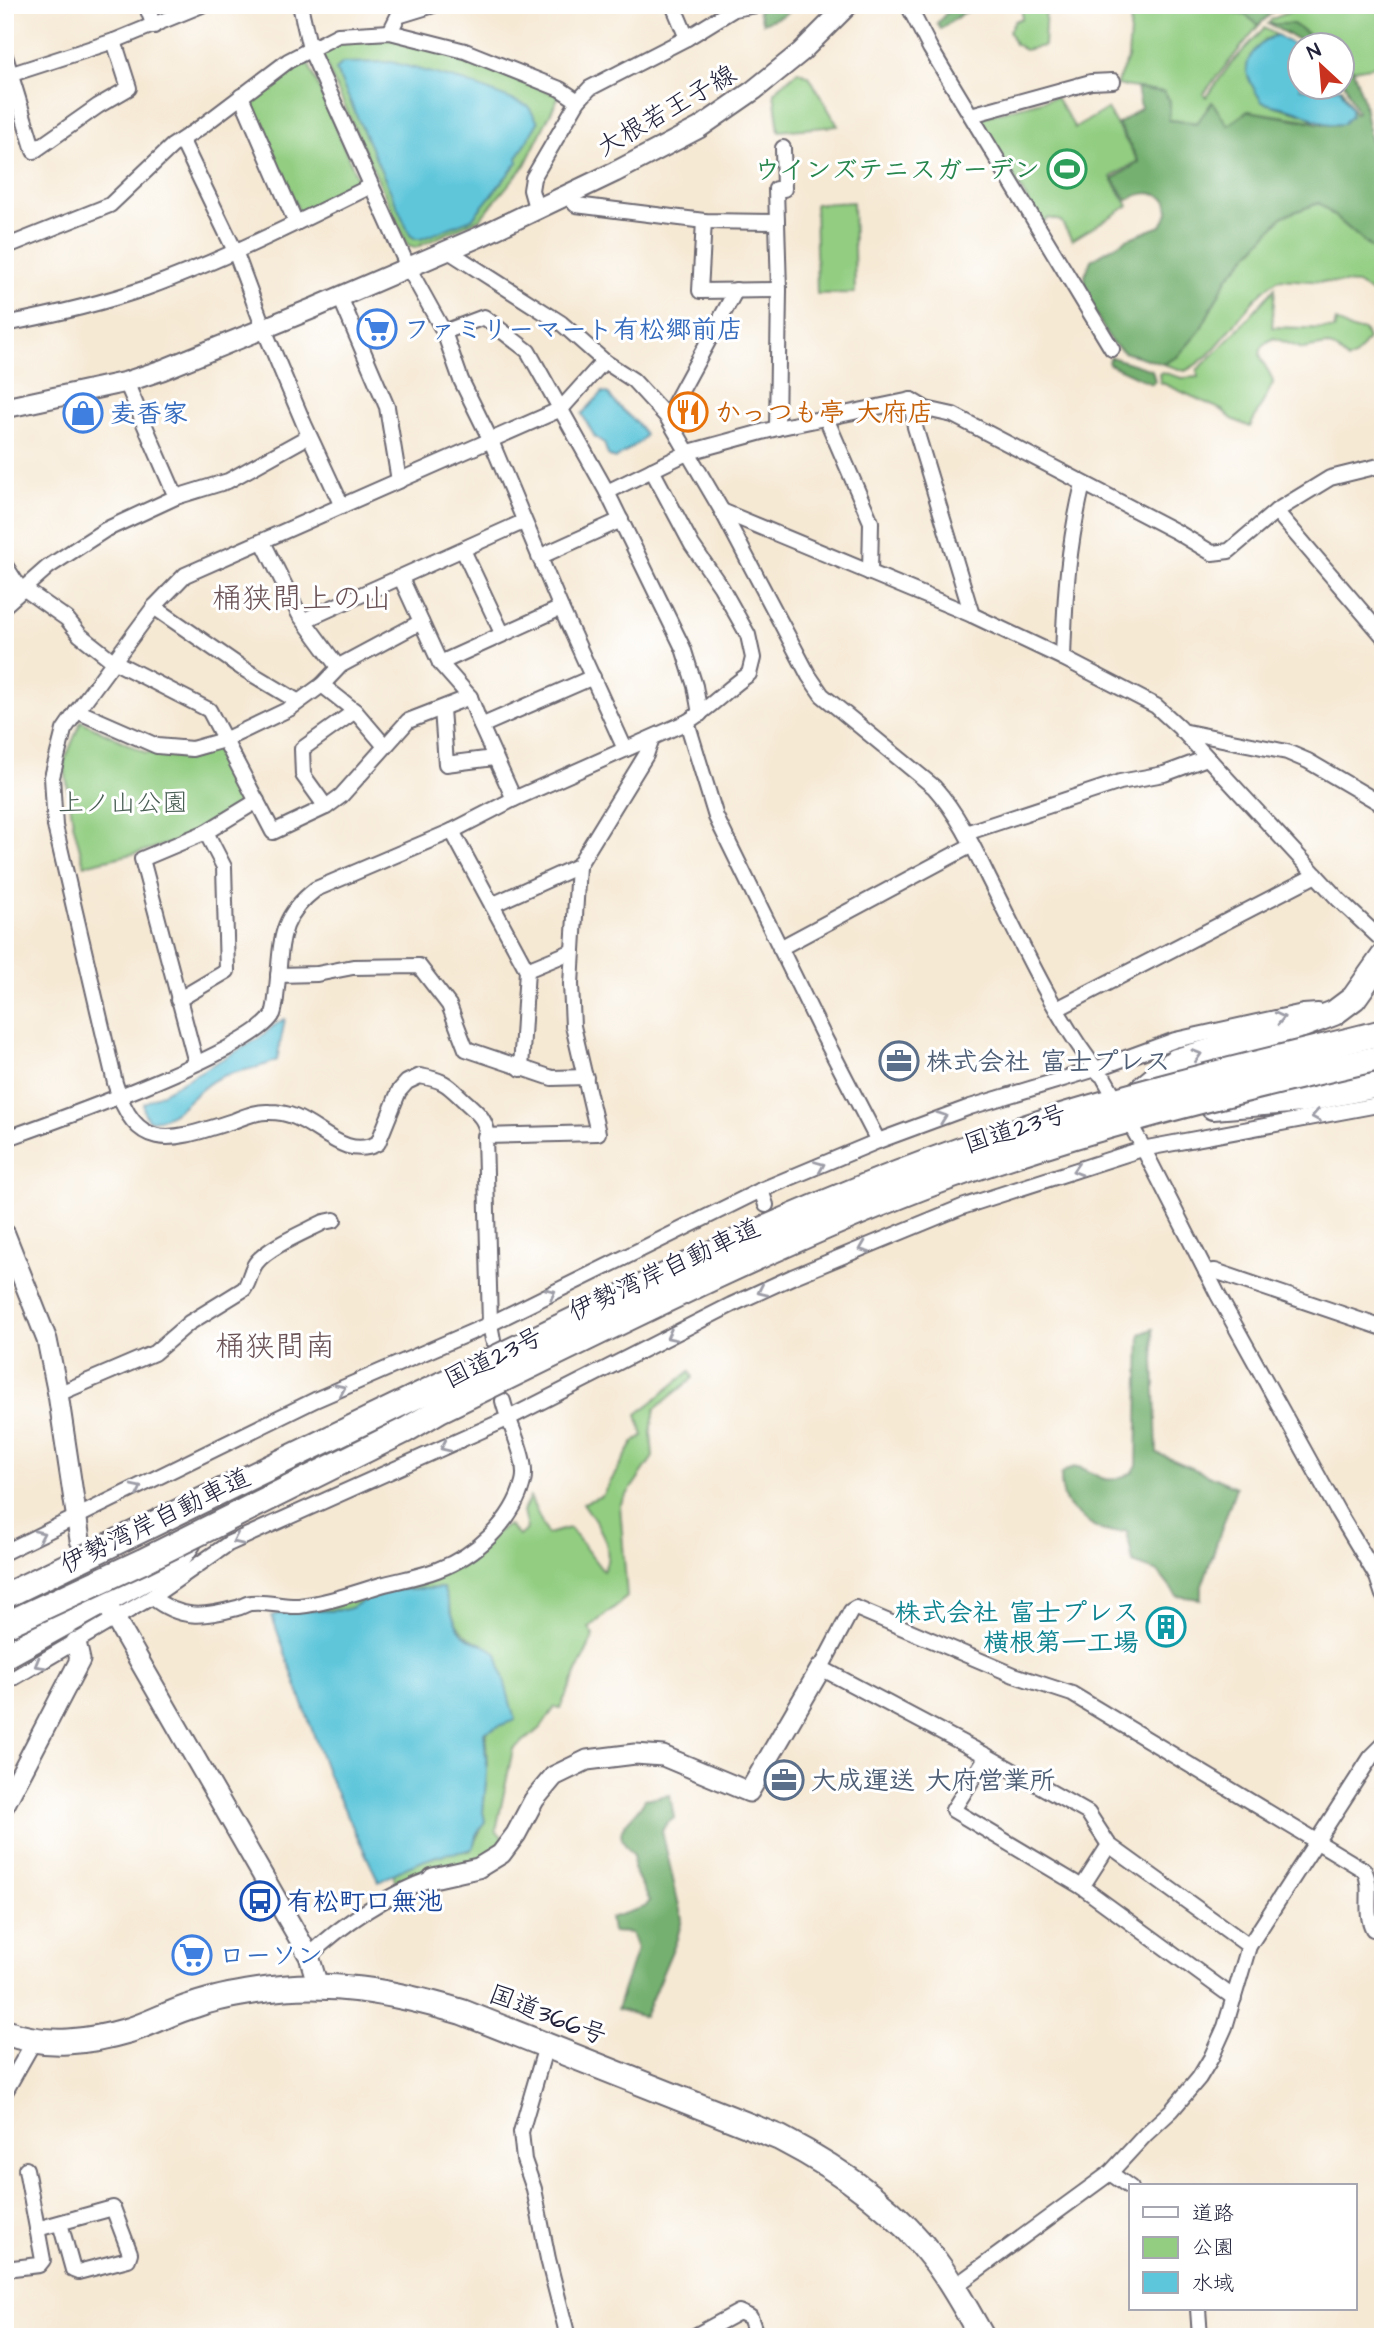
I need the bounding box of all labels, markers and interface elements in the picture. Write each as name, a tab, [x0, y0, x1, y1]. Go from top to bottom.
north arrow	[1286, 32, 1356, 102]
text: N	[1303, 37, 1326, 67]
street label: 大根若王子線	[590, 56, 743, 165]
sports icon: ウインズテニスガーデン	[1046, 148, 1088, 190]
place label: ウインズテニスガーデン	[754, 152, 1040, 188]
supermarket icon: ファミリーマート有松郷前店	[356, 308, 398, 350]
place label: ファミリーマート有松郷前店	[404, 312, 743, 348]
restaurant icon: かっつも亭 大府店	[667, 391, 709, 433]
shop icon: 麦香家	[62, 392, 104, 434]
place label: かっつも亭 大府店	[715, 395, 933, 431]
place label: 麦香家	[110, 396, 188, 432]
district label: 桶狭間上の山	[212, 578, 392, 620]
park label: 上ノ山公園	[58, 785, 188, 821]
one-way arrow	[1274, 1011, 1286, 1026]
office icon: 株式会社 富士プレス	[878, 1040, 920, 1082]
place label: 株式会社 富士プレス	[926, 1044, 1170, 1080]
one-way arrow	[1191, 1049, 1203, 1064]
street label: 国道23号	[959, 1095, 1071, 1162]
one-way arrow	[1310, 1108, 1322, 1123]
one-way arrow	[935, 1111, 947, 1125]
one-way arrow	[812, 1160, 825, 1174]
one-way arrow	[1071, 1161, 1083, 1176]
street label: 伊勢湾岸自動車道	[563, 1210, 766, 1330]
one-way arrow	[858, 1239, 870, 1253]
one-way arrow	[757, 1283, 769, 1297]
one-way arrow	[544, 1287, 556, 1301]
street label: 国道23号	[438, 1318, 549, 1397]
district label: 桶狭間南	[215, 1326, 335, 1368]
one-way arrow	[665, 1328, 678, 1341]
one-way arrow	[334, 1383, 346, 1397]
one-way arrow	[439, 1439, 452, 1453]
street label: 伊勢湾岸自動車道	[54, 1459, 257, 1583]
one-way arrow	[130, 1483, 142, 1497]
one-way arrow	[33, 1530, 45, 1544]
one-way arrow	[232, 1532, 244, 1546]
place label: 株式会社 富士プレス 横根第一工場	[895, 1595, 1139, 1661]
building icon: 株式会社 富士プレス 横根第一工場	[1145, 1606, 1187, 1648]
one-way arrow	[33, 1656, 46, 1669]
office icon: 大成運送 大府営業所	[763, 1759, 805, 1801]
place label: 大成運送 大府営業所	[811, 1763, 1055, 1799]
bus stop icon: 有松町口無池	[239, 1880, 281, 1922]
place label: 有松町口無池	[287, 1884, 443, 1920]
supermarket icon: ローソン	[171, 1934, 213, 1976]
place label: ローソン	[219, 1938, 323, 1974]
street label: 国道366号	[483, 1976, 612, 2054]
legend	[1129, 2184, 1356, 2310]
text: 道路	[1192, 2199, 1234, 2228]
text: 公園	[1192, 2233, 1234, 2262]
text: 水域	[1192, 2269, 1234, 2298]

